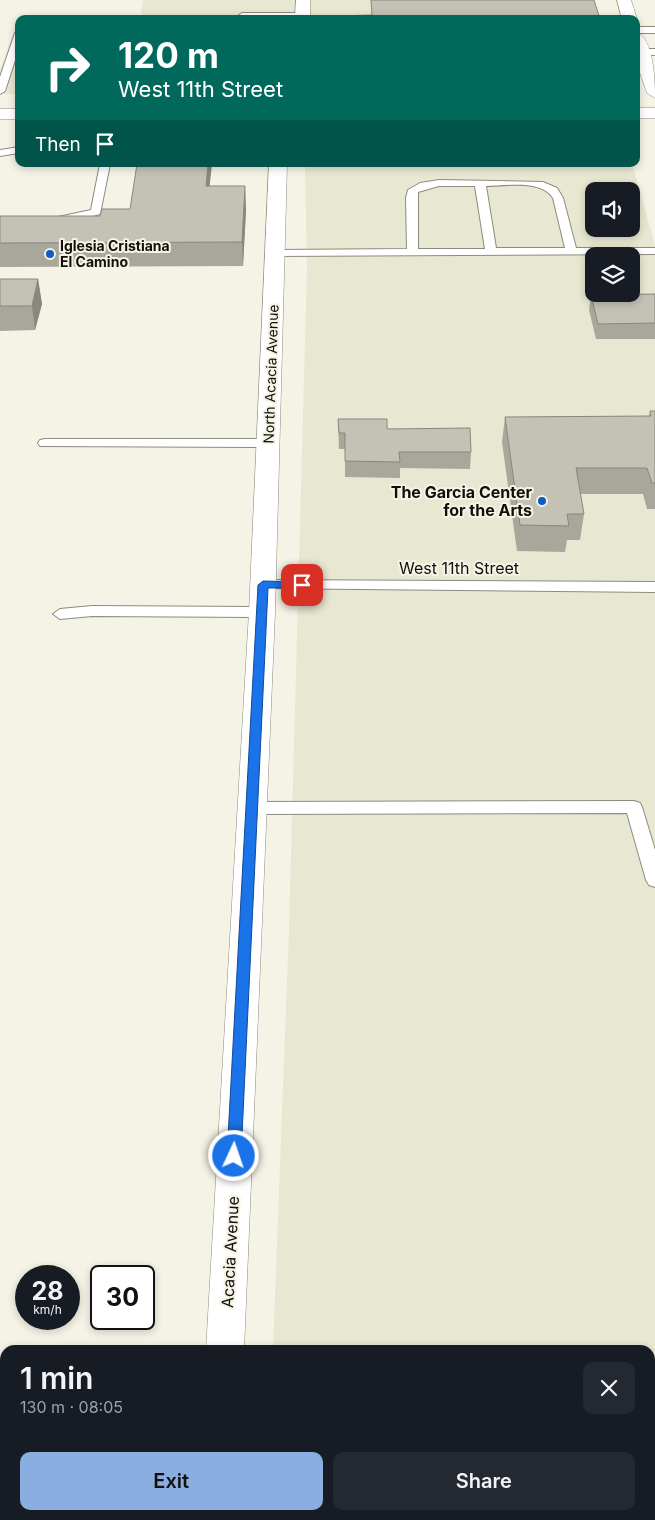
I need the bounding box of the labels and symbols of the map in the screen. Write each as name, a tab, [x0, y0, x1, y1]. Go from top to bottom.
place label: Iglesia Cristiana El Camino	[60, 237, 170, 270]
marker: Iglesia Cristiana El Camino	[44, 248, 56, 260]
street label: North Acacia Avenue	[260, 304, 281, 444]
place label: The Garcia Center for the Arts	[391, 482, 532, 520]
marker: The Garcia Center for the Arts	[536, 495, 548, 507]
street label: West 11th Street	[399, 558, 519, 578]
pin	[281, 564, 323, 606]
position arrow	[207, 1129, 259, 1181]
street label: Acacia Avenue	[217, 1196, 243, 1308]
speed limit sign: 30	[90, 1265, 155, 1330]

